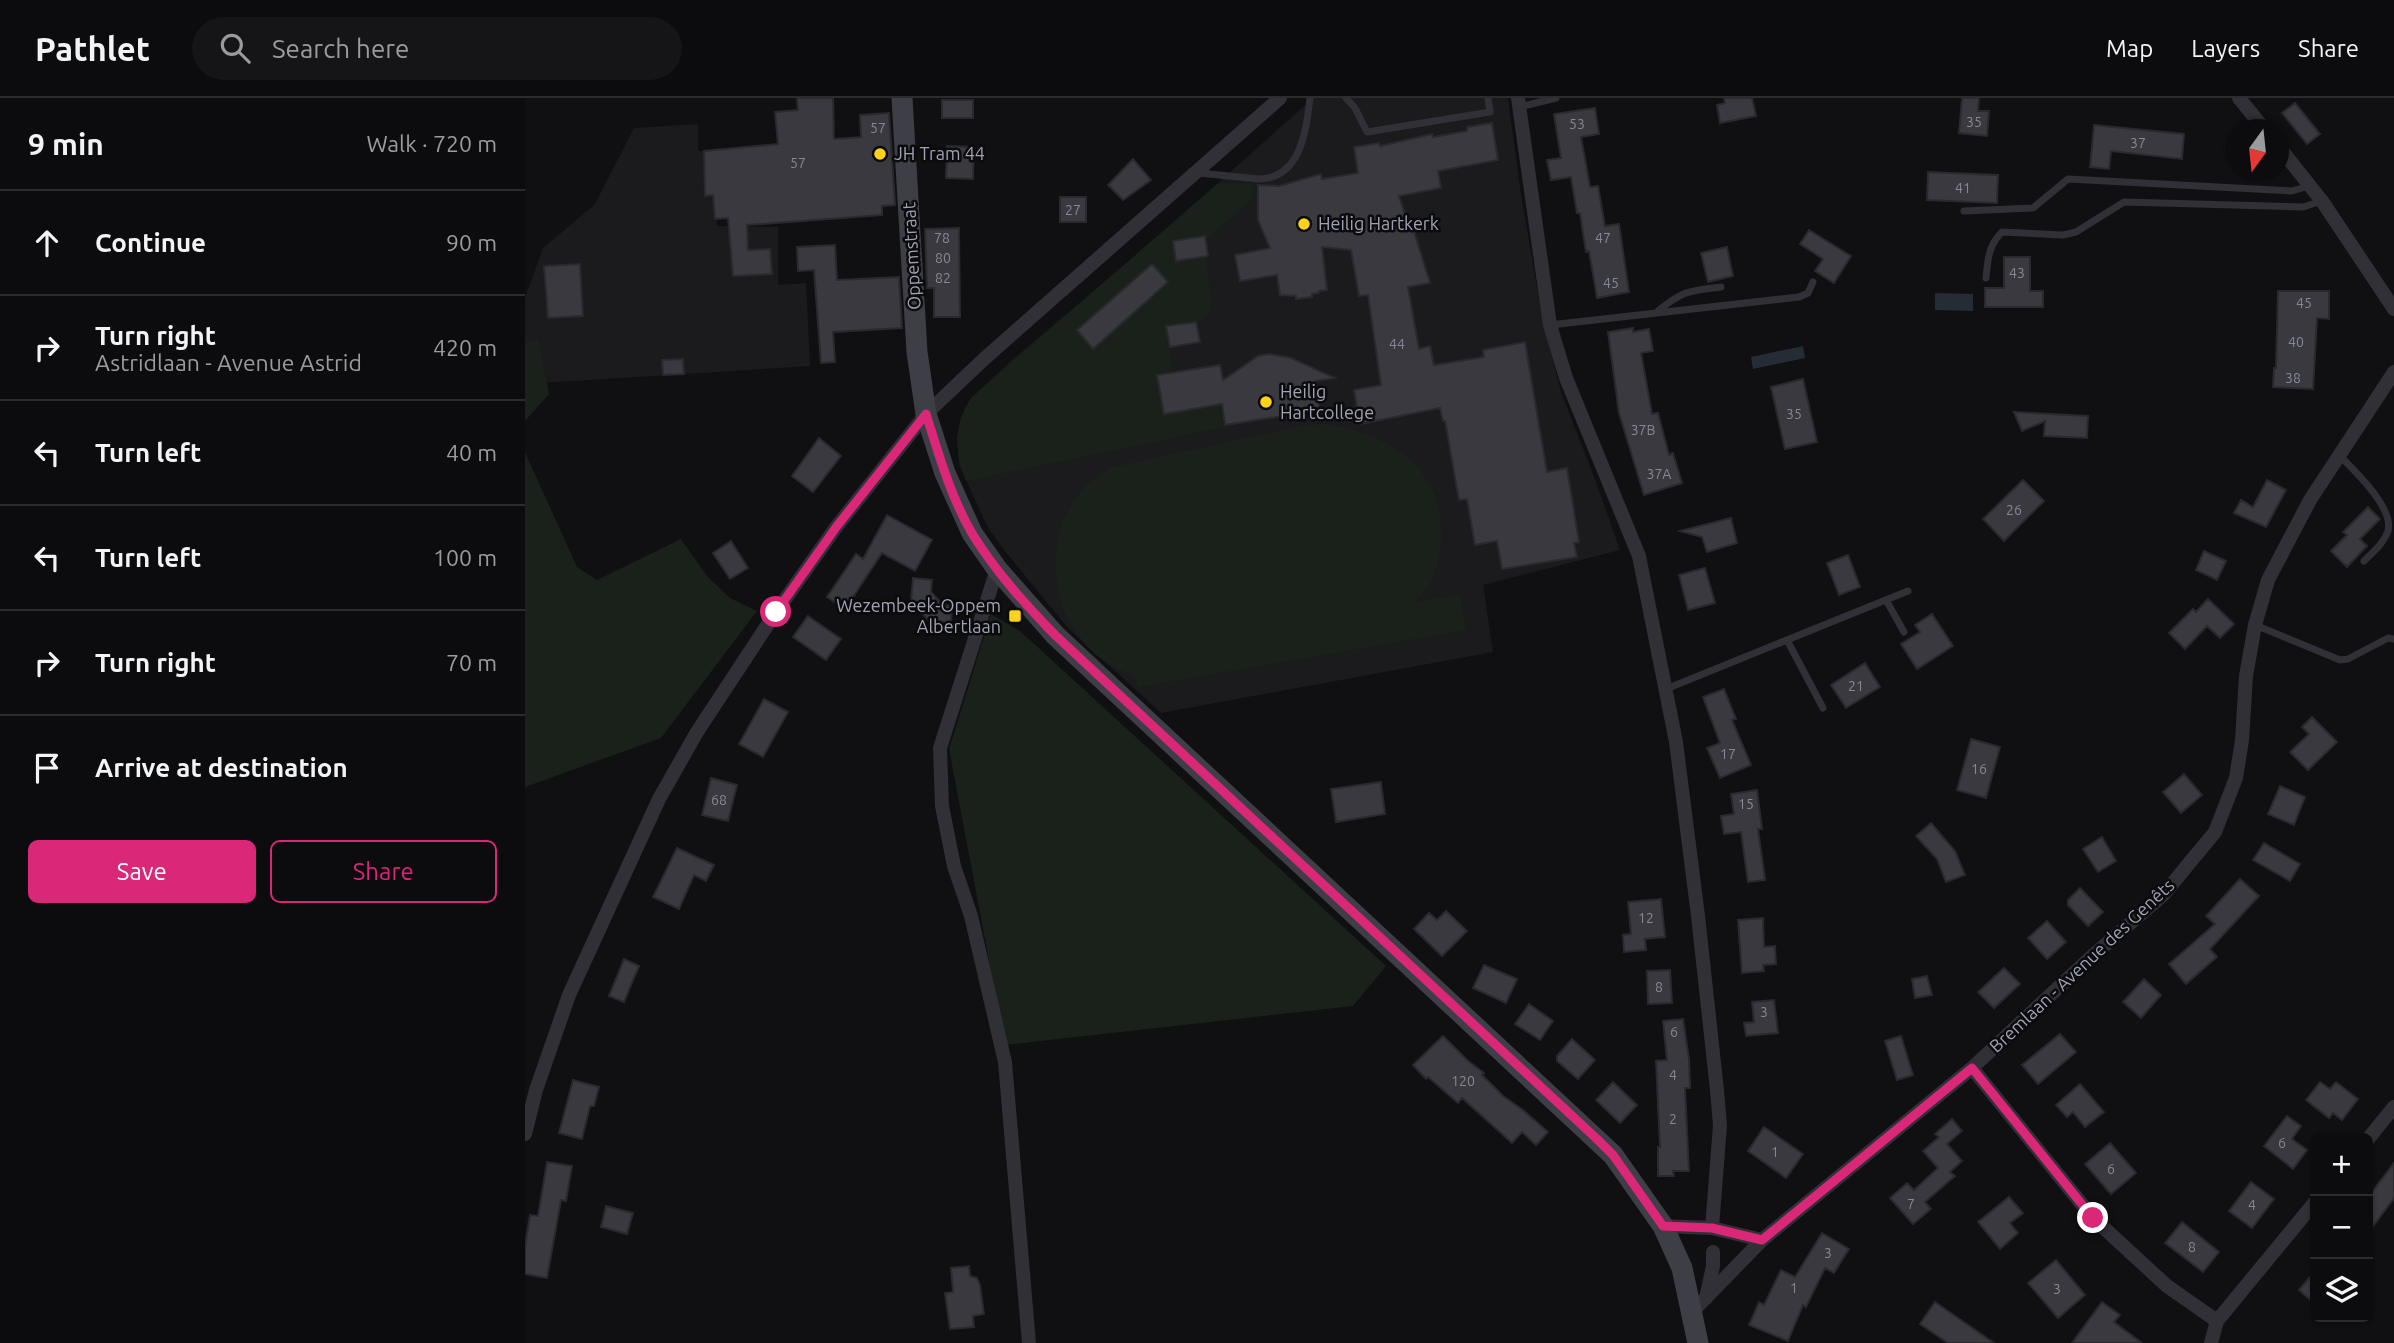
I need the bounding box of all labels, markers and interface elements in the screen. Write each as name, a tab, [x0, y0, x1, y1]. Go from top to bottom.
search box	[192, 17, 682, 80]
icon: search	[216, 29, 254, 67]
text: Pathlet	[35, 30, 150, 67]
text: Search here	[272, 34, 409, 63]
text: Map	[2106, 35, 2153, 62]
text: Layers	[2191, 35, 2260, 62]
text: Share	[2298, 35, 2359, 62]
house number: 35	[1966, 114, 1982, 130]
house number: 53	[1569, 116, 1585, 132]
north arrow	[2226, 119, 2289, 182]
house number: 57	[870, 120, 886, 136]
text: 9 min	[28, 127, 104, 161]
text: Walk · 720 m	[366, 131, 497, 156]
house number: 37	[2130, 135, 2146, 151]
place label: JH Tram 44	[894, 143, 985, 163]
marker: JH Tram 44	[872, 146, 888, 162]
house number: 57	[790, 155, 806, 171]
house number: 41	[1955, 180, 1971, 196]
street label: Oppemstraat	[898, 202, 924, 310]
house number: 27	[1065, 202, 1081, 218]
place label: Heilig Hartkerk	[1318, 213, 1439, 233]
marker: Heilig Hartkerk	[1296, 216, 1312, 232]
icon: ahead	[28, 224, 66, 262]
text: Continue	[95, 228, 206, 257]
text: 90 m	[446, 230, 497, 255]
house number: 78	[934, 230, 950, 246]
house number: 47	[1595, 230, 1611, 246]
house number: 80	[935, 250, 951, 266]
house number: 43	[2009, 265, 2025, 281]
house number: 82	[935, 270, 951, 286]
house number: 45	[1603, 275, 1619, 291]
house number: 45	[2296, 295, 2312, 311]
text: Turn right	[95, 321, 216, 350]
icon: right	[28, 329, 66, 367]
house number: 40	[2288, 334, 2304, 350]
text: 420 m	[433, 335, 497, 360]
house number: 44	[1389, 336, 1405, 352]
text: Astridlaan - Avenue Astrid	[95, 350, 362, 375]
house number: 38	[2285, 370, 2301, 386]
place label: Heilig Hartcollege	[1280, 381, 1374, 422]
marker: Heilig Hartcollege	[1258, 394, 1274, 410]
house number: 35	[1786, 406, 1802, 422]
house number: 37B	[1631, 422, 1655, 438]
icon: left	[28, 434, 66, 472]
text: Turn left	[95, 438, 201, 467]
text: 40 m	[446, 440, 497, 465]
house number: 37A	[1647, 466, 1671, 482]
house number: 26	[2006, 502, 2022, 518]
icon: left	[28, 539, 66, 577]
text: Turn left	[95, 543, 201, 572]
text: 100 m	[433, 545, 497, 570]
place label: Wezembeek-Oppem Albertlaan	[836, 595, 1001, 636]
route start	[760, 596, 791, 627]
marker: Wezembeek-Oppem Albertlaan	[1007, 608, 1023, 624]
icon: right	[28, 644, 66, 682]
text: Turn right	[95, 648, 216, 677]
text: 70 m	[446, 650, 497, 675]
house number: 21	[1848, 678, 1864, 694]
house number: 17	[1720, 746, 1736, 762]
icon: arrive	[28, 749, 66, 787]
text: Arrive at destination	[95, 753, 348, 782]
house number: 16	[1971, 761, 1987, 777]
house number: 68	[711, 792, 727, 808]
house number: 15	[1738, 796, 1754, 812]
button: Save	[28, 840, 256, 903]
button: Share	[270, 840, 497, 903]
street label: Bremlaan - Avenue des Genêts	[1985, 874, 2178, 1056]
house number: 12	[1638, 910, 1654, 926]
house number: 8	[1655, 979, 1663, 995]
house number: 3	[1760, 1004, 1768, 1020]
house number: 6	[1670, 1024, 1678, 1040]
house number: 4	[1669, 1067, 1677, 1083]
house number: 120	[1451, 1073, 1475, 1089]
house number: 2	[1669, 1111, 1677, 1127]
map controls	[2310, 1133, 2373, 1322]
button: +	[2310, 1133, 2373, 1196]
house number: 6	[2278, 1135, 2286, 1151]
house number: 1	[1771, 1144, 1779, 1160]
house number: 6	[2107, 1161, 2115, 1177]
house number: 7	[1907, 1196, 1915, 1212]
button: −	[2310, 1196, 2373, 1259]
house number: 4	[2248, 1197, 2256, 1213]
route end	[2077, 1202, 2108, 1233]
house number: 8	[2188, 1239, 2196, 1255]
house number: 3	[1824, 1245, 1832, 1261]
button: layers	[2310, 1259, 2373, 1322]
house number: 1	[1790, 1280, 1798, 1296]
house number: 3	[2053, 1281, 2061, 1297]

